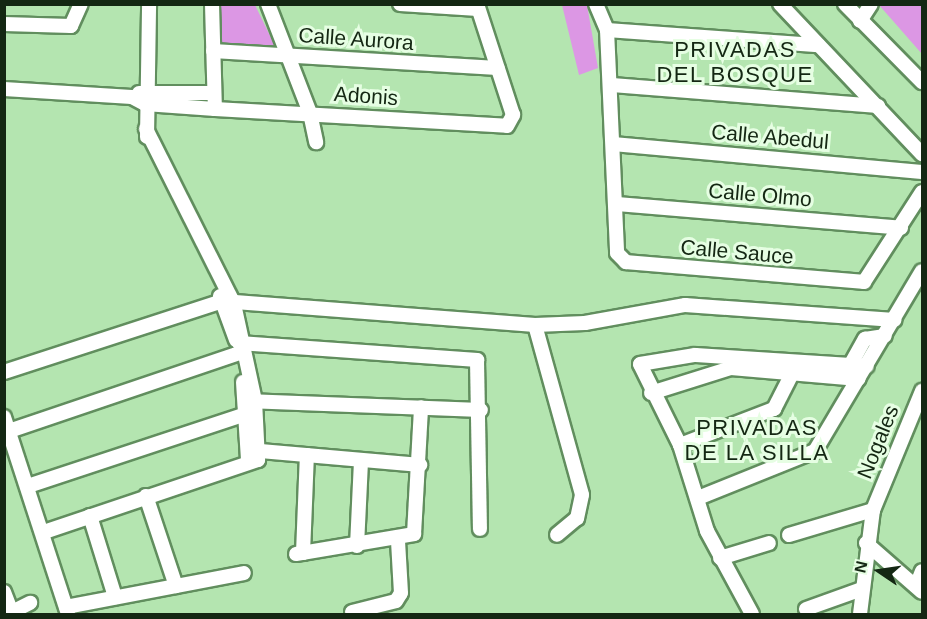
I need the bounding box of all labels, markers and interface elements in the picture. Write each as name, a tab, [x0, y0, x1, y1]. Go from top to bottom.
street label: Calle Aurora	[297, 22, 415, 56]
district label: PRIVADAS DEL BOSQUE	[656, 36, 814, 88]
street label: Adonis	[333, 81, 399, 111]
street label: Calle Abedul	[710, 119, 830, 155]
street label: Calle Olmo	[707, 178, 813, 212]
street label: Calle Sauce	[680, 235, 794, 269]
street label: Nogales	[852, 402, 904, 482]
district label: PRIVADAS DE LA SILLA	[684, 414, 830, 466]
north arrow	[849, 541, 909, 601]
text: N	[851, 559, 871, 574]

